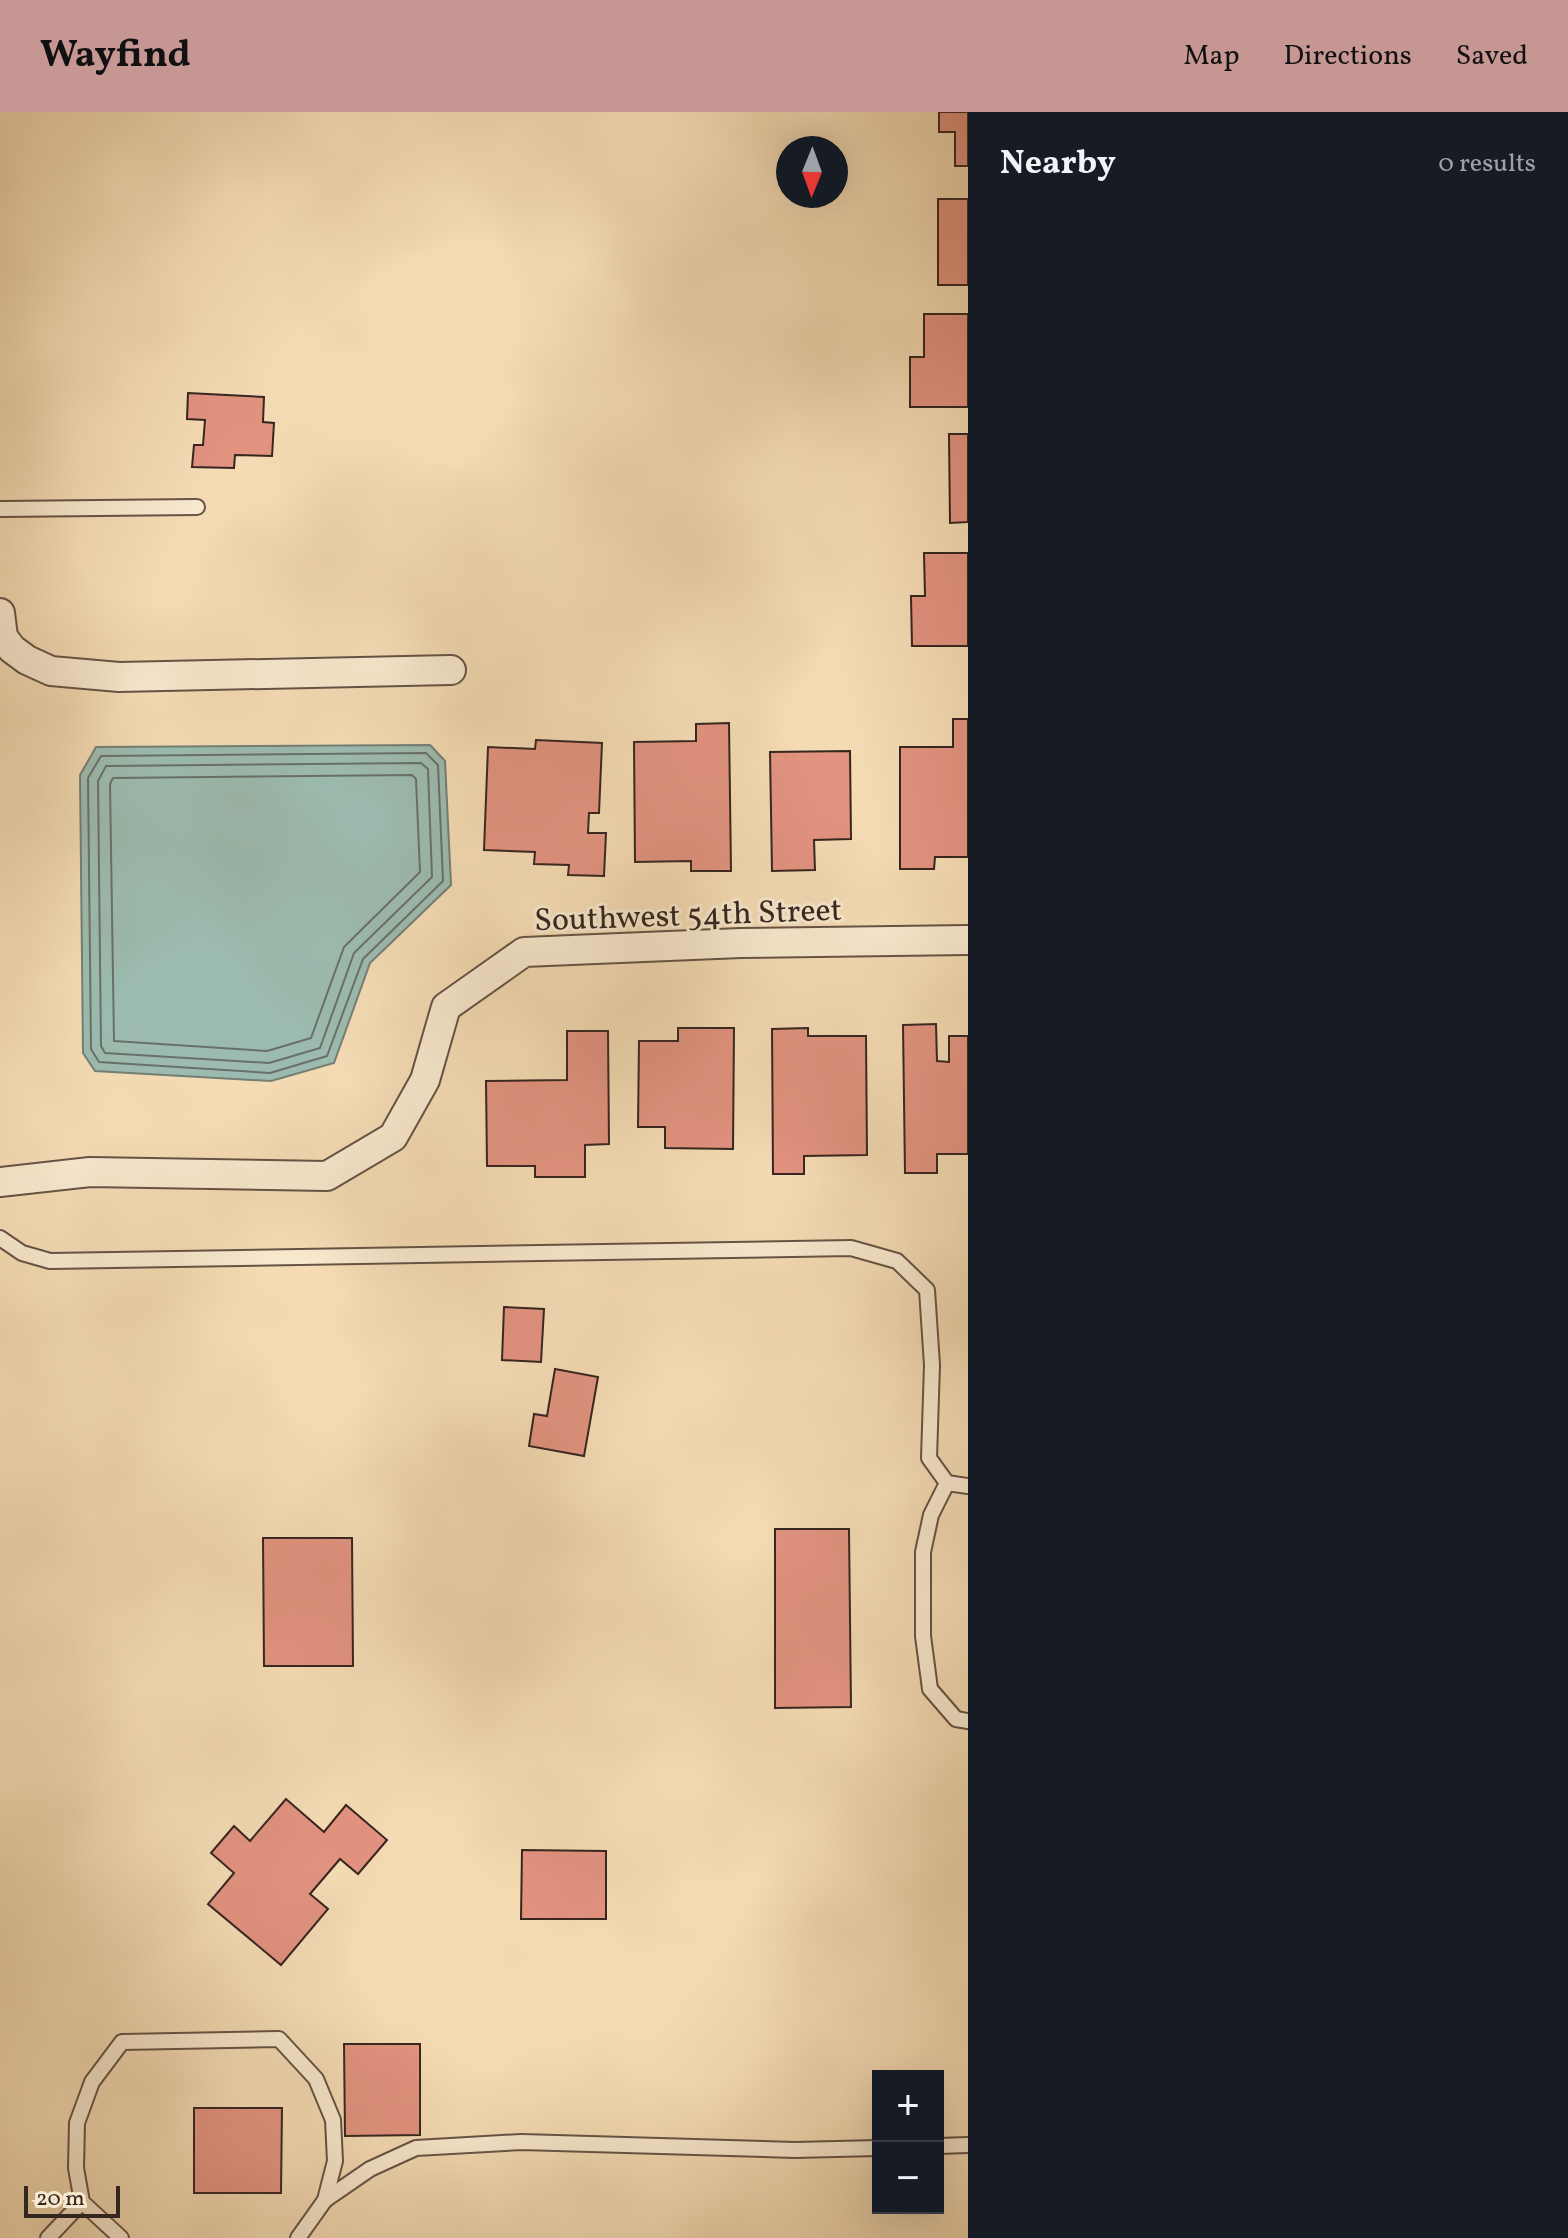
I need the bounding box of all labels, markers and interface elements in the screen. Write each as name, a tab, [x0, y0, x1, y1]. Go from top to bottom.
text: Wayfind	[40, 30, 191, 83]
text: Map	[1184, 37, 1240, 76]
text: Directions	[1284, 37, 1412, 76]
text: Saved	[1456, 37, 1528, 76]
north arrow	[776, 136, 848, 208]
text: Nearby	[1000, 141, 1116, 188]
text: 0 results	[1438, 146, 1536, 182]
street label: Southwest 54th Street	[534, 890, 843, 944]
map controls	[872, 2070, 944, 2214]
button: +	[872, 2070, 944, 2142]
button: −	[872, 2142, 944, 2214]
scale bar	[24, 2182, 120, 2218]
text: 20 m	[36, 2184, 85, 2215]

